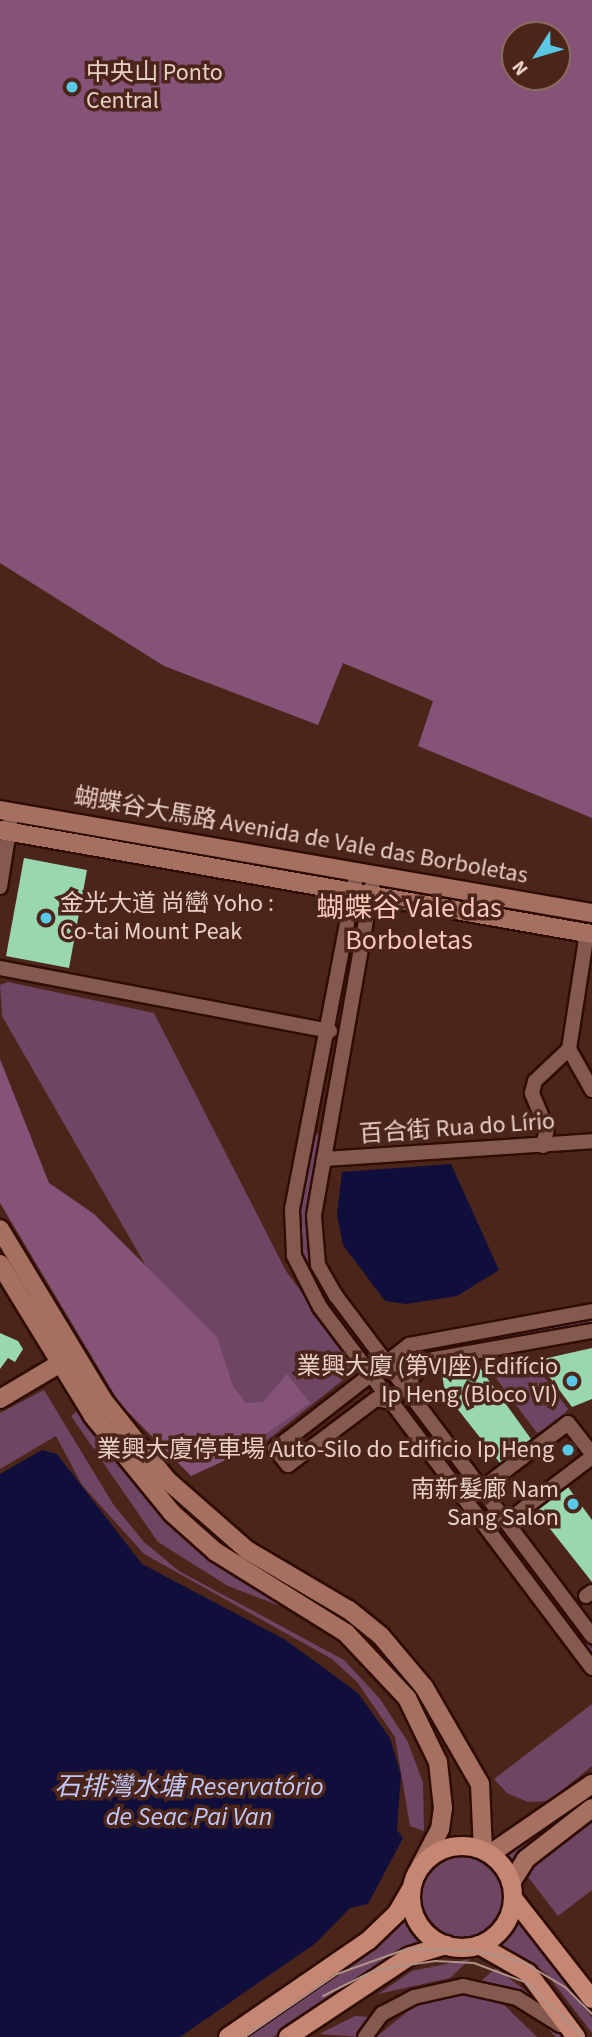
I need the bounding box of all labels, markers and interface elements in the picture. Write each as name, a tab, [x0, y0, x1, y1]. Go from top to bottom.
north arrow	[501, 21, 571, 91]
text: N	[506, 55, 535, 81]
place label: 中央山 Ponto Central	[86, 59, 223, 115]
marker: 中央山 Ponto Central	[64, 79, 80, 95]
street label: 蝴蝶谷大馬路 Avenida de Vale das Borboletas	[72, 782, 530, 890]
place label: 金光大道 尚巒 Yoho : Co-tai Mount Peak	[60, 890, 274, 946]
district label: 蝴蝶谷 Vale das Borboletas	[316, 891, 502, 957]
marker: 金光大道 尚巒 Yoho : Co-tai Mount Peak	[38, 910, 54, 926]
street label: 百合街 Rua do Lírio	[358, 1107, 556, 1149]
place label: 業興大廈 (第VI座) Edifício Ip Heng (Bloco VI)	[297, 1353, 558, 1409]
marker: 業興大廈 (第VI座) Edifício Ip Heng (Bloco VI)	[564, 1373, 580, 1389]
place label: 業興大廈停車場 Auto-Silo do Edificio Ip Heng	[97, 1436, 554, 1464]
marker: 業興大廈停車場 Auto-Silo do Edificio Ip Heng	[560, 1442, 576, 1458]
place label: 南新髮廊 Nam Sang Salon	[411, 1476, 559, 1532]
marker: 南新髮廊 Nam Sang Salon	[565, 1496, 581, 1512]
water label: 石排灣水塘 Reservatório de Seac Pai Van	[54, 1771, 324, 1832]

